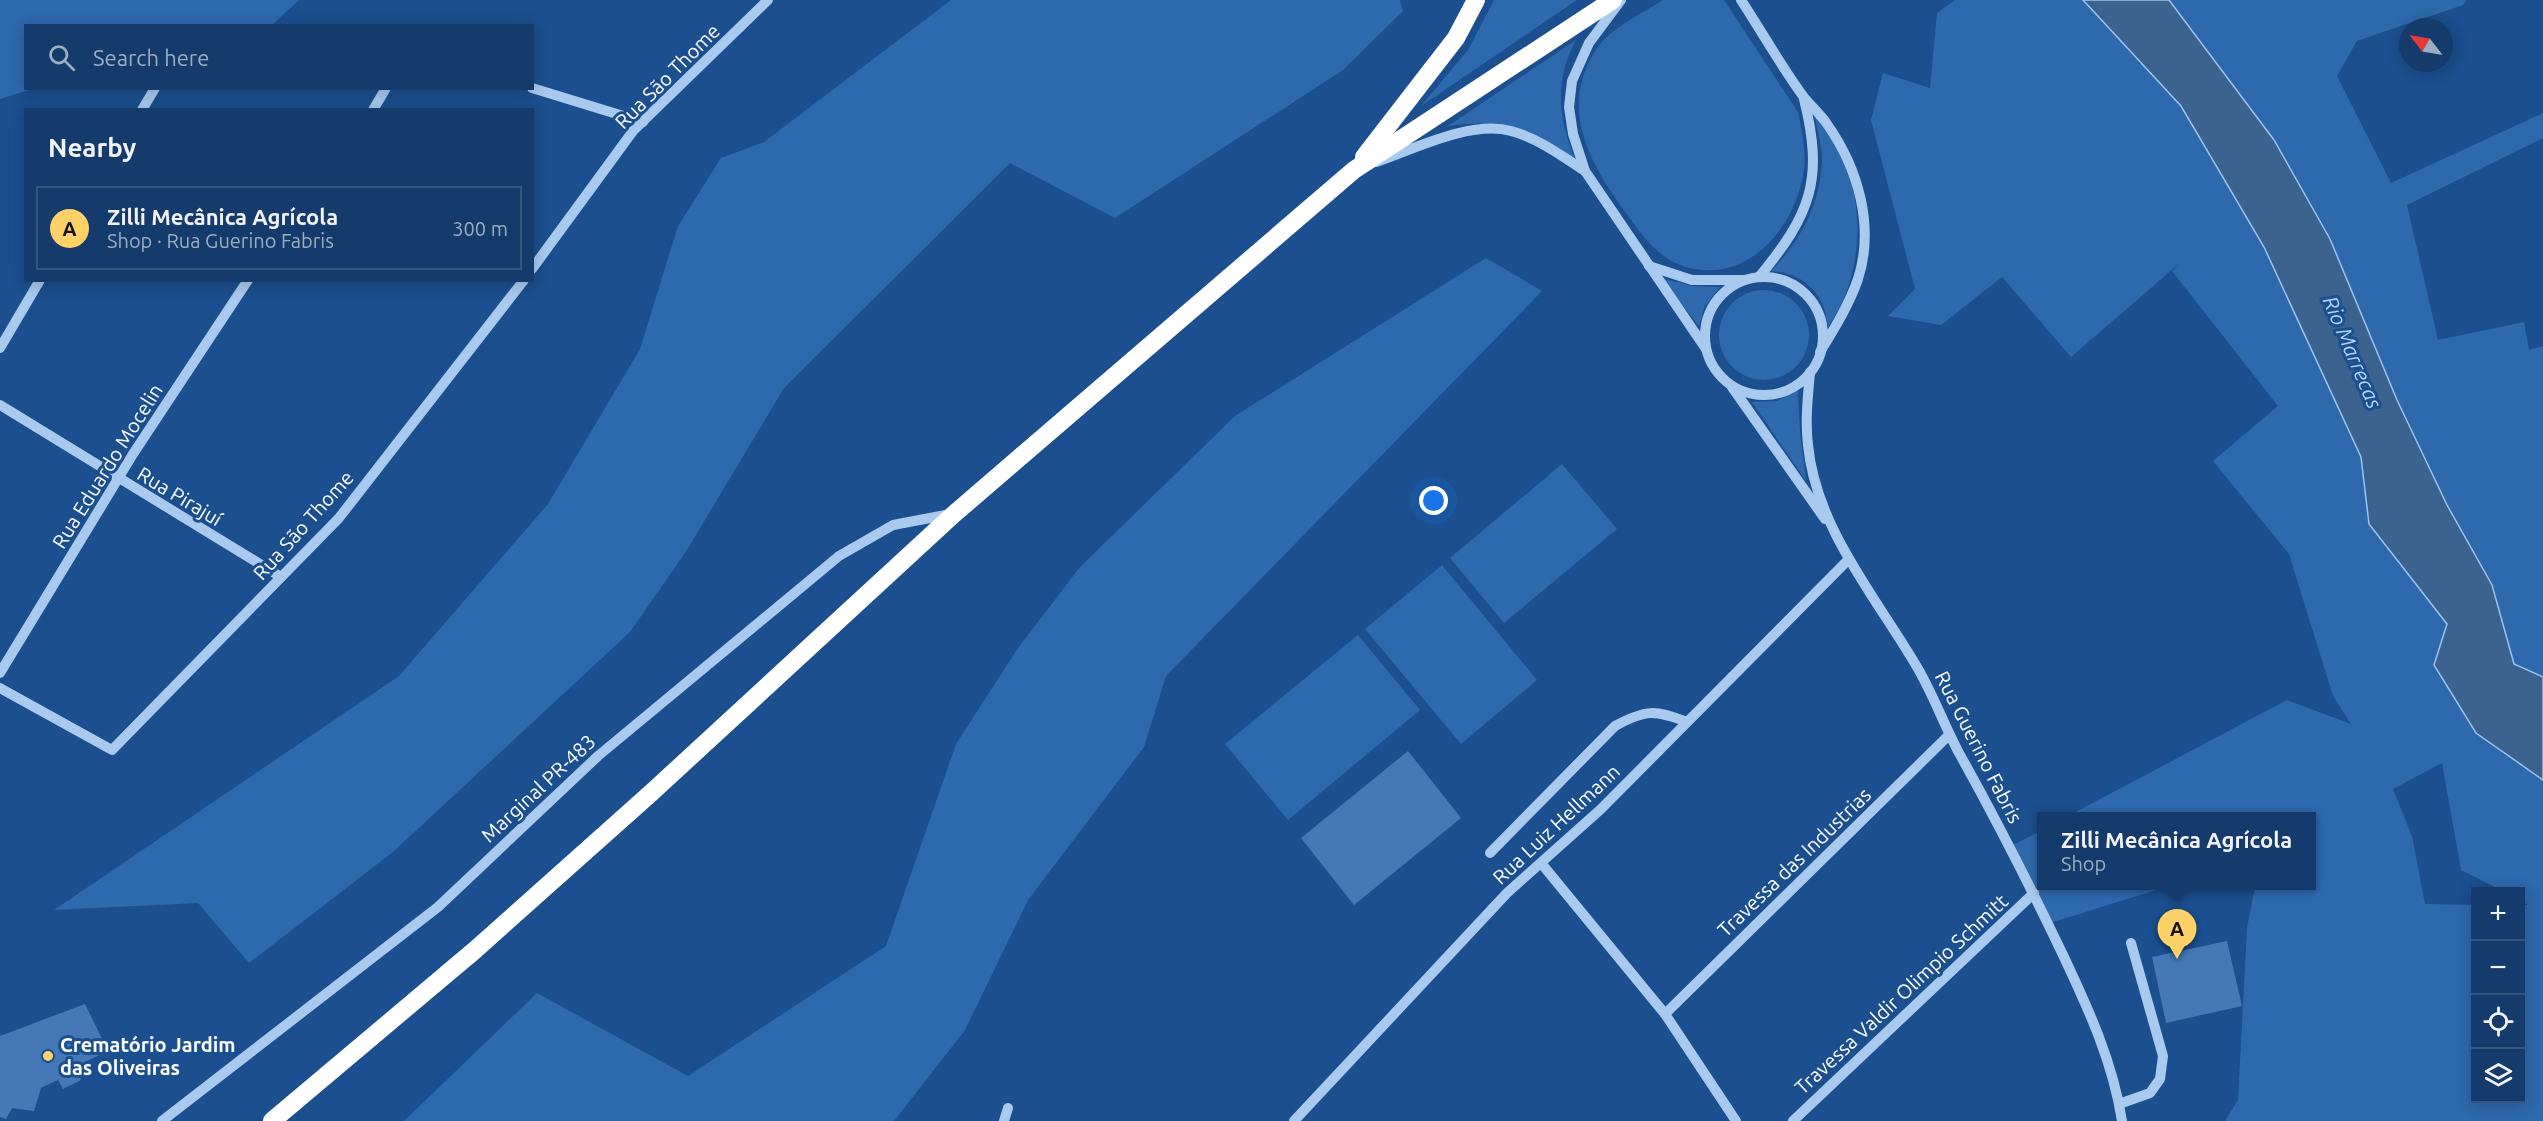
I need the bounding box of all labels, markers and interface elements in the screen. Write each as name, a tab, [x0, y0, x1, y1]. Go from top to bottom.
north arrow	[2399, 18, 2453, 72]
street label: Rua São Thome	[610, 19, 724, 133]
search box	[24, 24, 534, 90]
icon: search	[45, 41, 78, 74]
text: Search here	[93, 45, 209, 70]
text: Nearby	[48, 133, 136, 162]
text: Zilli Mecânica Agrícola	[107, 204, 338, 229]
text: A	[62, 217, 77, 240]
text: 300 m	[452, 217, 508, 240]
text: Shop · Rua Guerino Fabris	[107, 229, 334, 252]
water label: Rio Marrecas	[2319, 292, 2388, 412]
street label: Rua Eduardo Mocelin	[47, 380, 167, 552]
street label: Rua Pirajuí	[134, 462, 227, 531]
street label: Rua São Thome	[248, 466, 358, 584]
your location	[1419, 486, 1448, 515]
street label: Rua Guerino Fabris	[1931, 667, 2027, 827]
street label: Marginal PR-483	[476, 729, 600, 847]
street label: Rua Luiz Hellmann	[1488, 759, 1624, 889]
street label: Travessa das Industrias	[1713, 783, 1875, 941]
popup	[2037, 812, 2316, 890]
text: Zilli Mecânica Agrícola	[2061, 827, 2292, 852]
text: Shop	[2061, 852, 2106, 875]
map controls	[2471, 887, 2525, 1103]
button: +	[2471, 887, 2525, 941]
street label: Travessa Valdir Olimpio Schmitt	[1790, 889, 2012, 1099]
pin: A	[2158, 910, 2196, 959]
button: −	[2471, 941, 2525, 995]
button: locate	[2471, 995, 2525, 1049]
place label: Crematório Jardim das Oliveiras	[60, 1033, 235, 1079]
marker: Crematório Jardim das Oliveiras	[41, 1049, 55, 1063]
button: layers	[2471, 1049, 2525, 1103]

